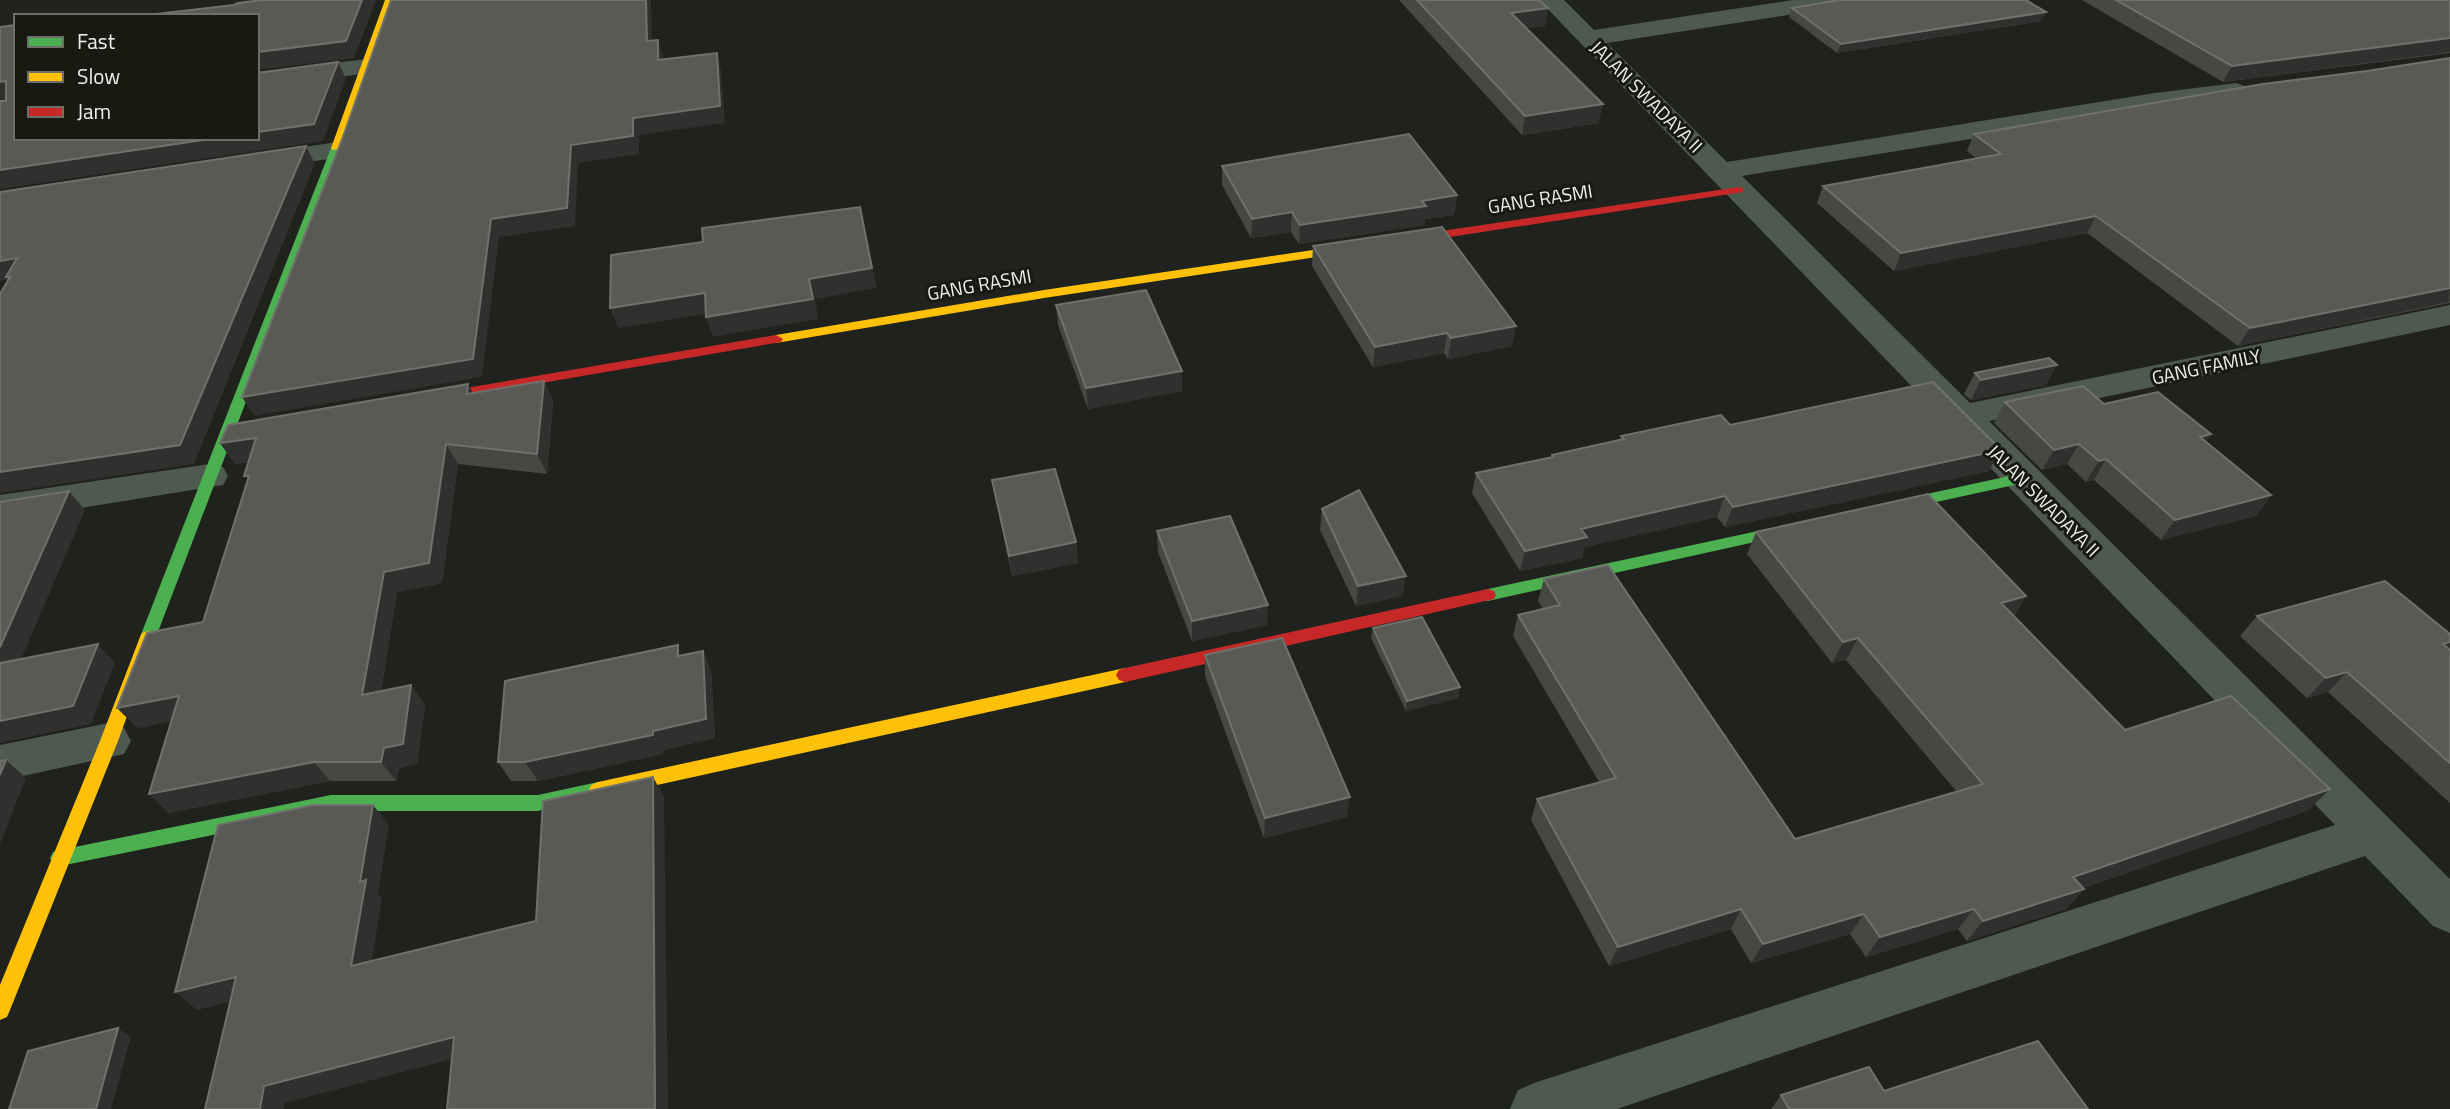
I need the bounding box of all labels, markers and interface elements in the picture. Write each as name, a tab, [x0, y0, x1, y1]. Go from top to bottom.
legend	[14, 14, 259, 140]
text: Fast	[77, 25, 116, 57]
street label: JALAN SWADAYA II	[1584, 33, 1710, 159]
text: Slow	[77, 60, 120, 92]
text: Jam	[77, 95, 111, 127]
street label: GANG RASMI	[1486, 175, 1594, 221]
street label: GANG RASMI	[925, 261, 1033, 307]
street label: GANG FAMILY	[2149, 340, 2264, 392]
street label: JALAN SWADAYA II	[1981, 437, 2107, 563]

